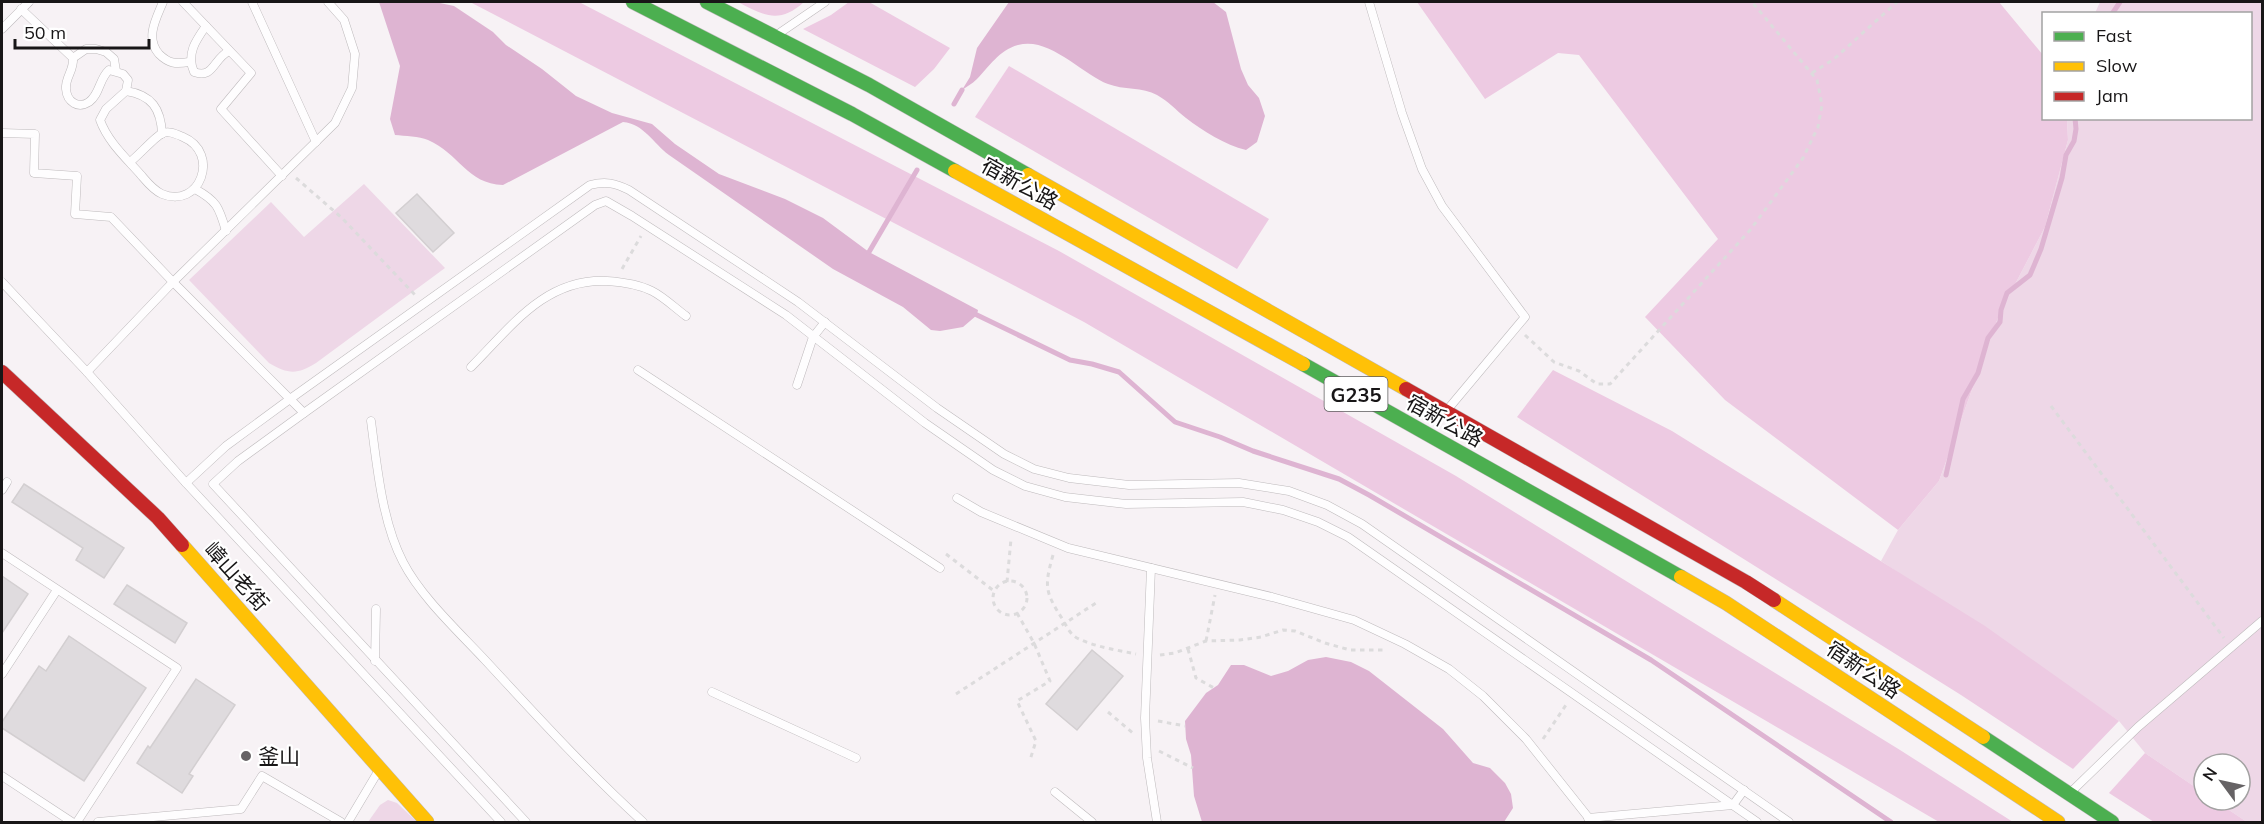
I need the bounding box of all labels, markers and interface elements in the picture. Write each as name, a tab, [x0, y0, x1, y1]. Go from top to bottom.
scale bar	[15, 12, 148, 50]
legend	[2042, 12, 2252, 120]
text: 50 m	[24, 21, 66, 44]
text: Fast	[2096, 24, 2132, 47]
text: Slow	[2096, 54, 2138, 77]
text: Jam	[2096, 84, 2129, 107]
street label: 宿新公路	[977, 151, 1063, 215]
road number: G235	[1324, 377, 1388, 411]
street label: 宿新公路	[1402, 388, 1488, 452]
street label: 嶂山老街	[199, 536, 275, 616]
street label: 宿新公路	[1822, 635, 1906, 703]
place label: 釜山	[258, 743, 300, 769]
marker: 釜山	[239, 749, 253, 763]
north arrow	[2192, 752, 2252, 812]
text: N	[2198, 763, 2221, 784]

